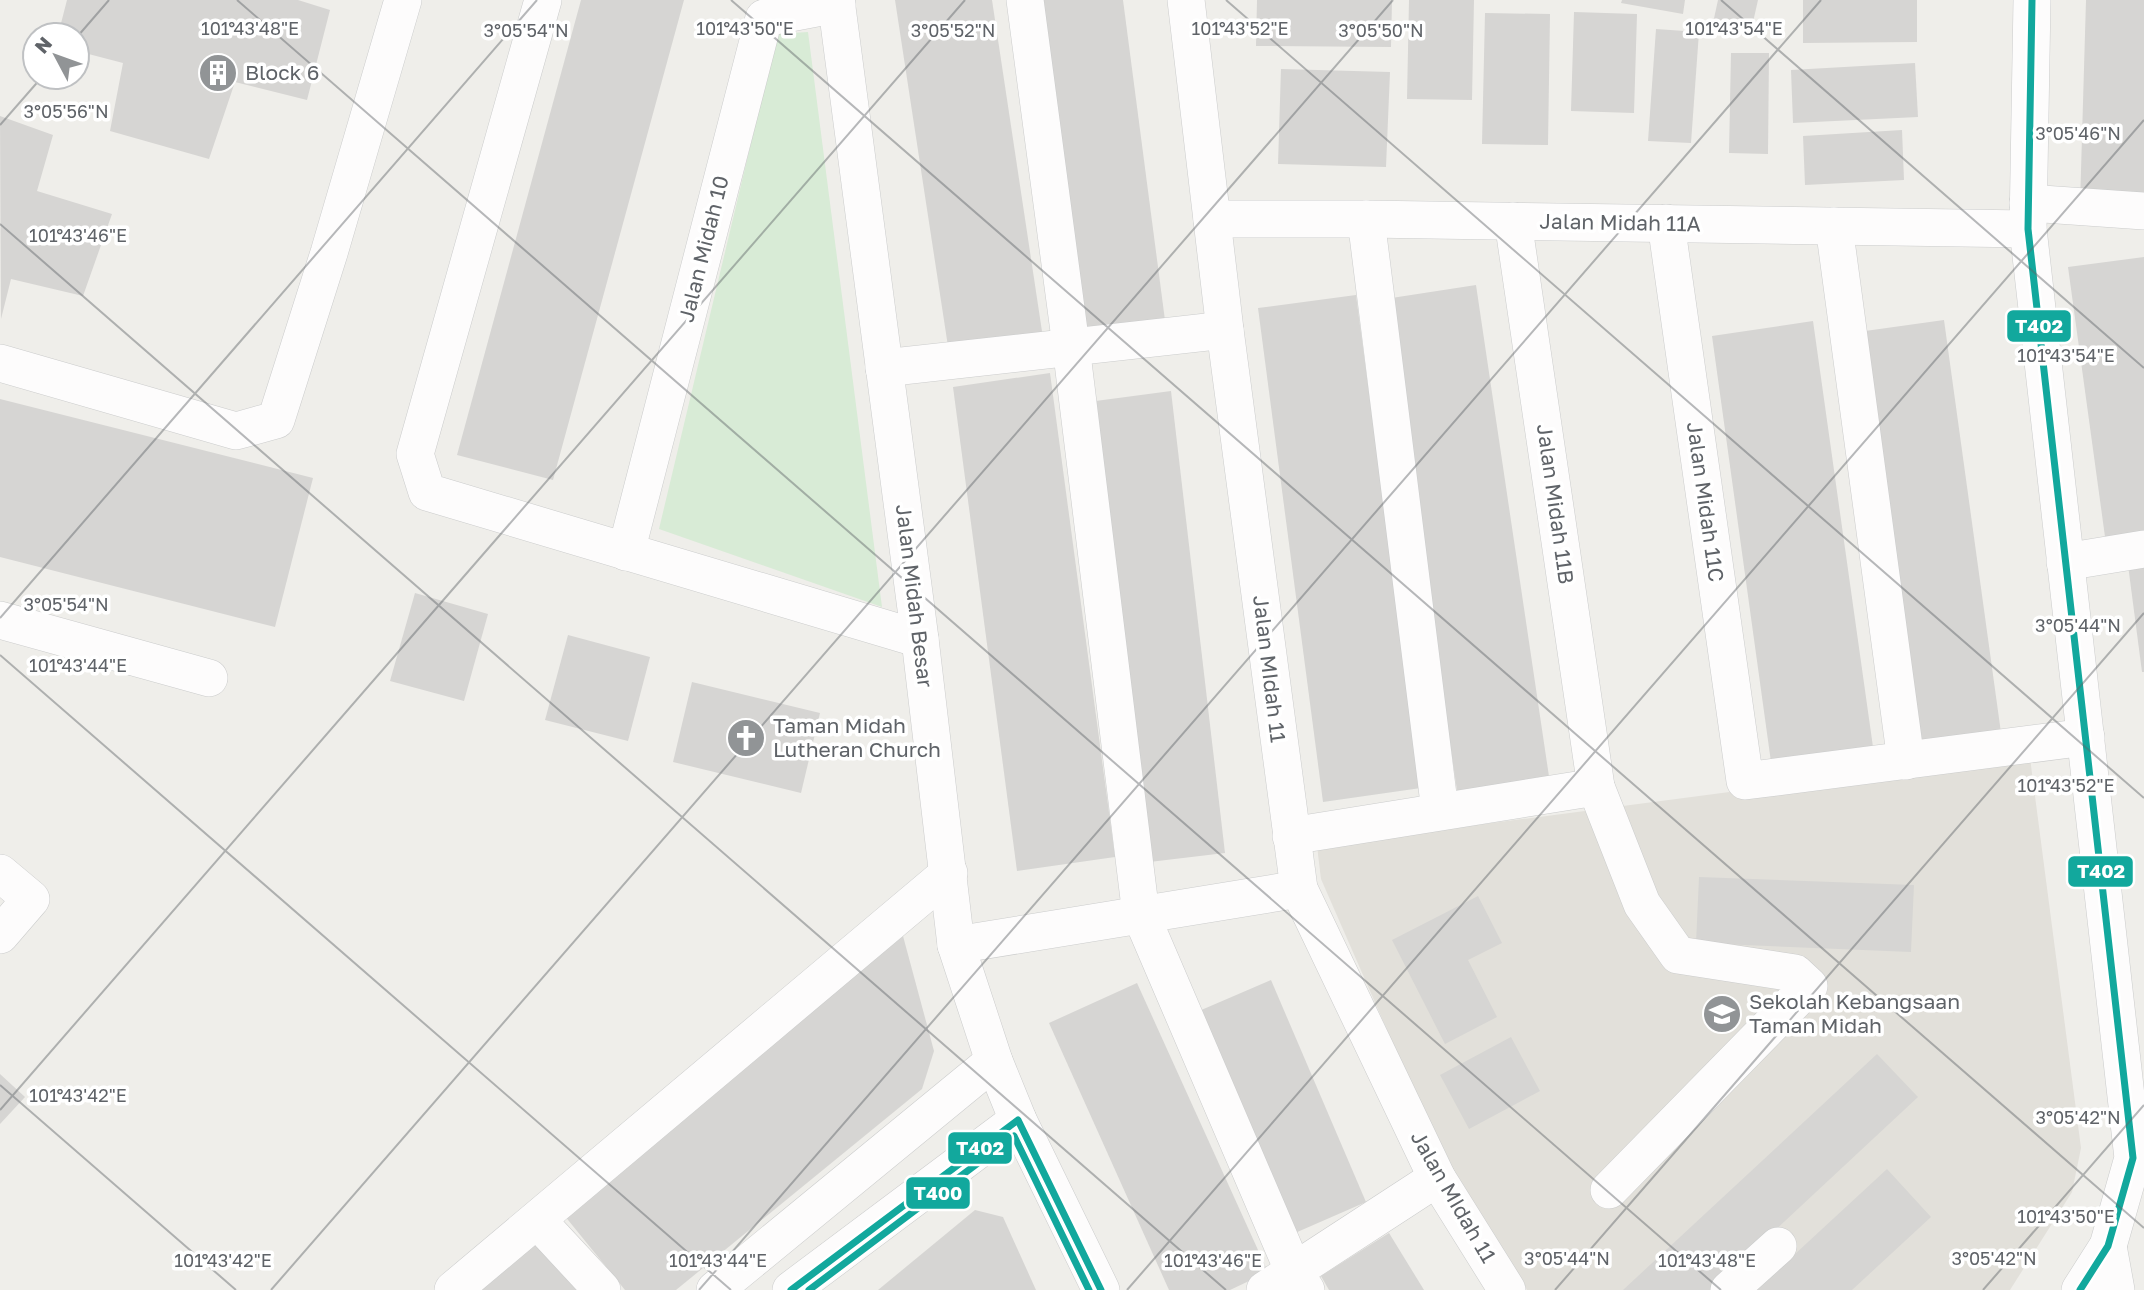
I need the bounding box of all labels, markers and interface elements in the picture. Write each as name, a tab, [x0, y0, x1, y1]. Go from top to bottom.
text: 101°43'48"E	[201, 17, 299, 39]
text: 101°43'50"E	[696, 17, 794, 39]
text: 101°43'52"E	[1192, 17, 1288, 39]
text: 101°43'54"E	[1685, 17, 1783, 39]
text: 3°05'54"N	[483, 19, 569, 41]
text: 3°05'52"N	[911, 19, 995, 41]
text: 3°05'50"N	[1338, 19, 1424, 41]
north arrow	[21, 21, 91, 91]
text: N	[29, 32, 56, 58]
building icon: Block 6	[197, 52, 239, 94]
place label: Block 6	[245, 59, 319, 85]
text: 3°05'56"N	[23, 100, 109, 122]
text: 3°05'46"N	[2035, 122, 2121, 144]
street label: Jalan Midah 10	[672, 173, 734, 325]
street label: Jalan Midah 11A	[1539, 208, 1701, 236]
text: 101°43'46"E	[29, 224, 127, 246]
line badge: T402	[2006, 309, 2072, 343]
text: T402	[2015, 314, 2063, 337]
text: 101°43'54"E	[2017, 344, 2115, 366]
street label: Jalan Midah 11C	[1682, 420, 1730, 584]
street label: Jalan Midah 11B	[1532, 422, 1580, 586]
street label: Jalan Midah Besar	[891, 503, 939, 689]
text: 3°05'54"N	[23, 593, 109, 615]
street label: Jalan MIdah 11	[1248, 594, 1292, 744]
text: 3°05'44"N	[2035, 614, 2121, 636]
text: 101°43'44"E	[29, 654, 127, 676]
place label: Taman Midah Lutheran Church	[773, 712, 941, 762]
church icon: Taman Midah Lutheran Church	[725, 717, 767, 759]
text: 101°43'52"E	[2018, 774, 2114, 796]
line badge: T402	[2067, 855, 2134, 888]
text: T402	[2077, 859, 2125, 882]
place label: Sekolah Kebangsaan Taman Midah	[1749, 988, 1960, 1038]
school or university icon: Sekolah Kebangsaan Taman Midah	[1701, 993, 1743, 1035]
text: 101°43'42"E	[29, 1084, 127, 1106]
text: 3°05'42"N	[2035, 1106, 2121, 1128]
street label: Jalan MIdah 11	[1406, 1126, 1502, 1267]
line badge: T402	[947, 1131, 1013, 1165]
text: T402	[956, 1136, 1004, 1159]
line badge: T400	[905, 1176, 971, 1210]
text: T400	[914, 1181, 962, 1204]
text: 101°43'50"E	[2017, 1205, 2115, 1227]
text: 3°05'44"N	[1524, 1247, 1610, 1269]
text: 3°05'42"N	[1951, 1247, 2037, 1269]
text: 101°43'42"E	[174, 1249, 272, 1271]
text: 101°43'44"E	[669, 1249, 767, 1271]
text: 101°43'46"E	[1164, 1249, 1262, 1271]
text: 101°43'48"E	[1658, 1249, 1756, 1271]

